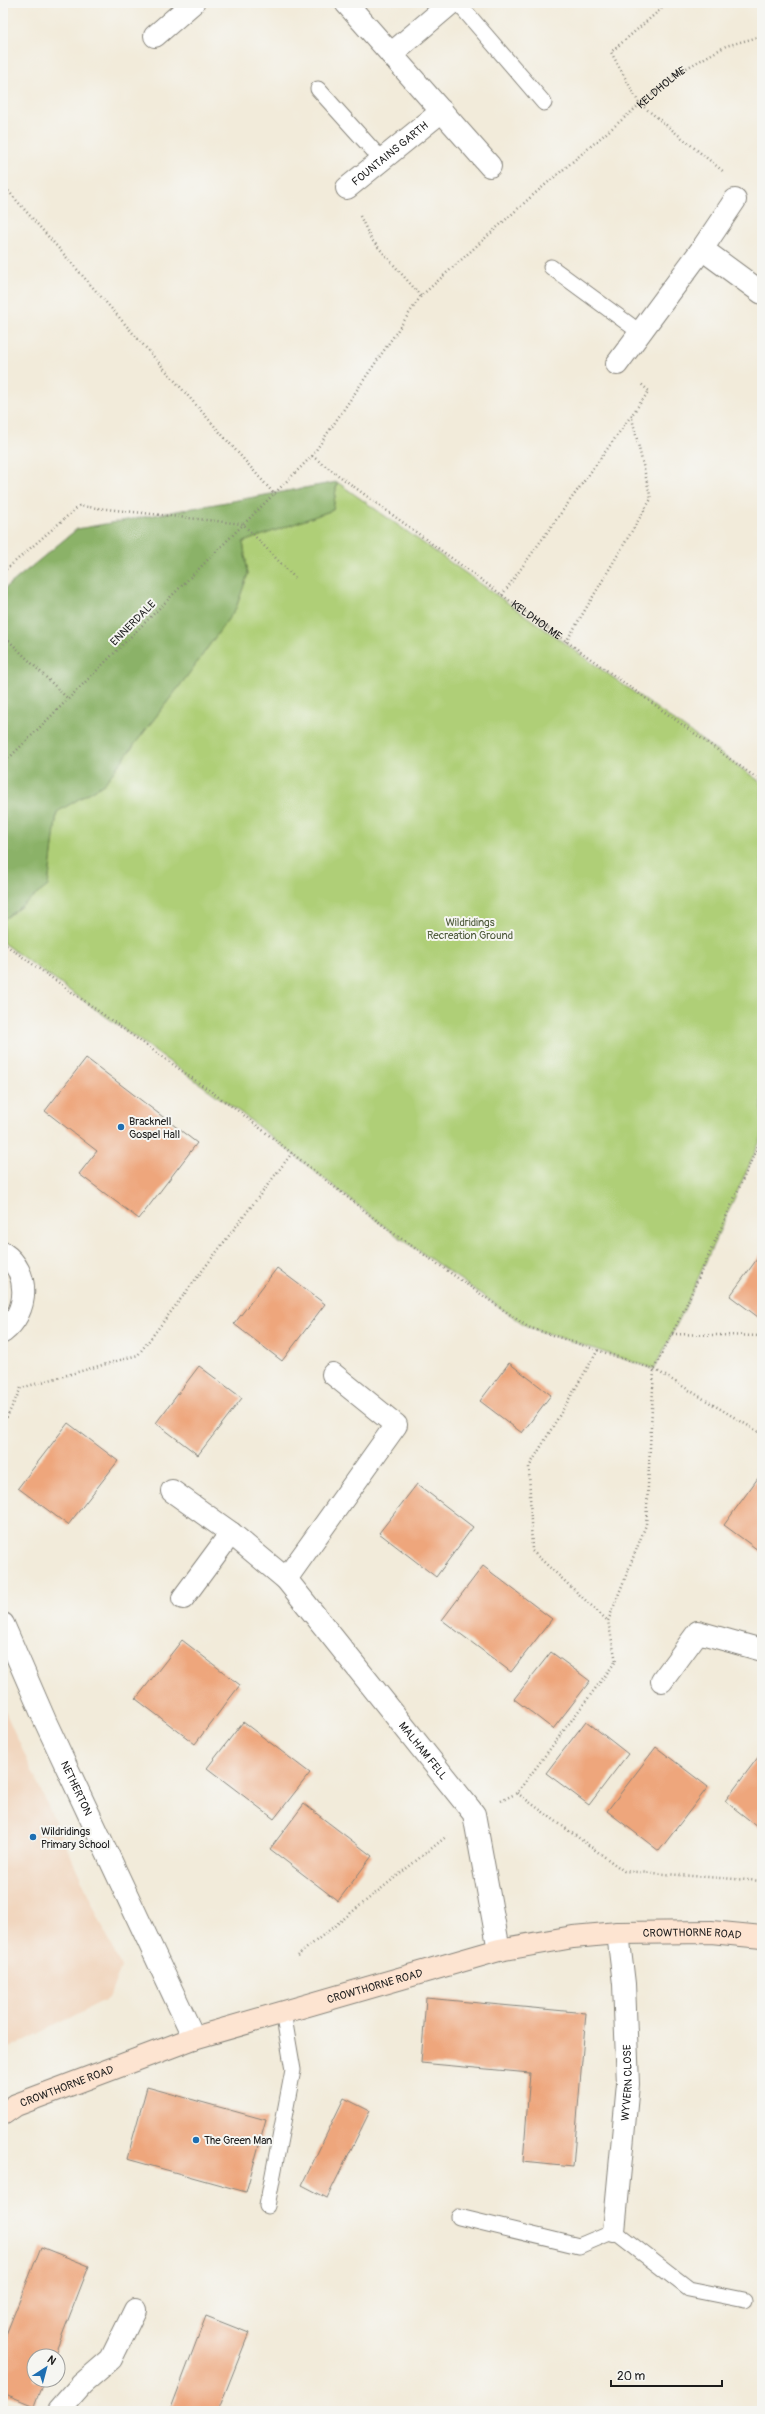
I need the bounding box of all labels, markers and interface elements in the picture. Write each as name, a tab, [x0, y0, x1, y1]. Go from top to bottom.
street label: KELDHOLME	[634, 63, 688, 111]
street label: FOUNTAINS GARTH	[349, 119, 431, 188]
street label: ENNERDALE	[108, 597, 159, 648]
street label: KELDHOLME	[509, 597, 565, 643]
park label: Wildridings Recreation Ground	[427, 916, 513, 942]
place label: Bracknell Gospel Hall	[129, 1115, 180, 1141]
marker: Bracknell Gospel Hall	[116, 1122, 126, 1132]
street label: MALHAM FELL	[396, 1719, 450, 1782]
street label: NETHERTON	[58, 1759, 95, 1818]
place label: Wildridings Primary School	[41, 1825, 110, 1851]
marker: Wildridings Primary School	[28, 1832, 38, 1842]
street label: CROWTHORNE ROAD	[643, 1925, 742, 1941]
street label: CROWTHORNE ROAD	[325, 1966, 424, 2006]
street label: WYVERN CLOSE	[618, 2044, 635, 2121]
street label: CROWTHORNE ROAD	[18, 2062, 115, 2109]
place label: The Green Man	[204, 2134, 272, 2147]
marker: The Green Man	[191, 2135, 201, 2145]
north arrow	[26, 2348, 66, 2388]
text: N	[45, 2353, 59, 2368]
scale bar	[611, 2362, 722, 2388]
text: 20 m	[617, 2369, 646, 2384]

